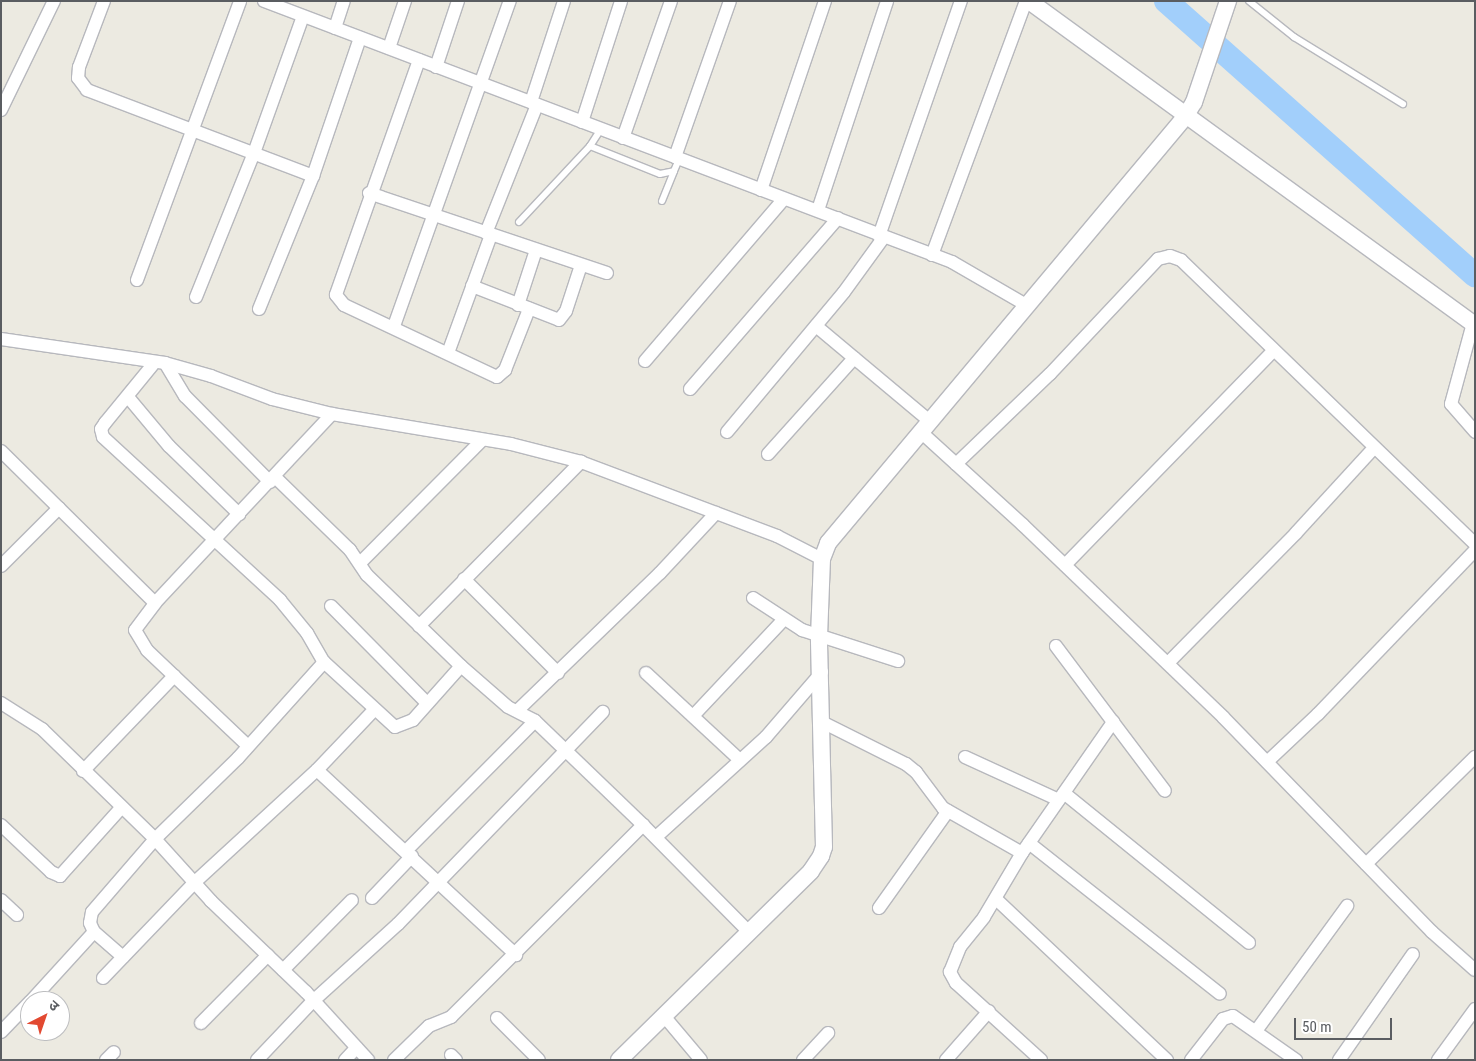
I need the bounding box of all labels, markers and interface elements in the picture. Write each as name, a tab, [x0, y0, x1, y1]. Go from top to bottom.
north arrow	[20, 991, 70, 1041]
text: उ	[46, 997, 63, 1014]
scale bar	[1296, 1008, 1394, 1040]
text: 50 m	[1302, 1018, 1332, 1036]

